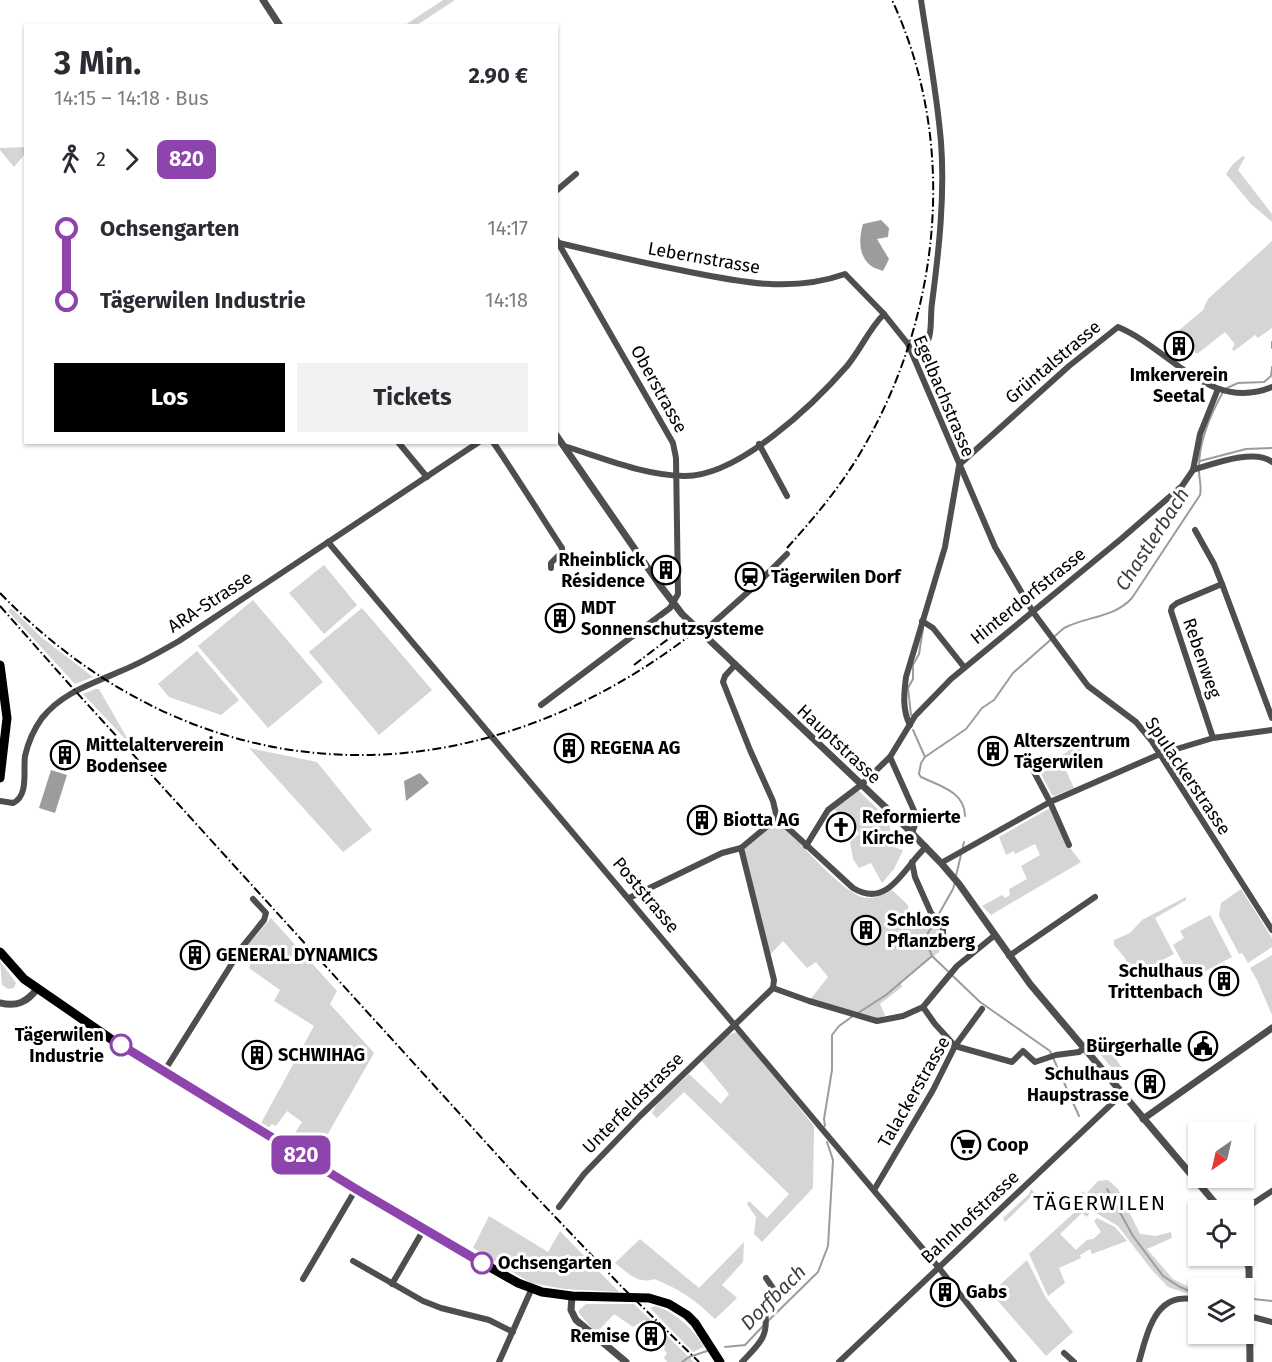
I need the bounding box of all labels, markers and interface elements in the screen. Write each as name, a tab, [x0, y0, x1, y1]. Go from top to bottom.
text: 3 Min.	[54, 43, 141, 83]
text: 2.90 €	[468, 62, 528, 89]
text: 14:15 – 14:18 · Bus	[54, 86, 209, 110]
icon: walk	[54, 143, 87, 176]
icon: forward	[115, 143, 148, 176]
text: 820	[169, 146, 204, 172]
text: 2	[96, 147, 106, 171]
text: Ochsengarten	[100, 215, 239, 242]
text: 14:17	[487, 216, 528, 240]
street label: Lebernstrasse	[646, 237, 762, 279]
text: Tägerwilen Industrie	[100, 287, 306, 314]
text: 14:18	[485, 288, 528, 312]
street label: Grüntalstrasse	[1001, 316, 1105, 408]
building icon: Imkerverein Seetal	[1163, 330, 1195, 362]
street label: Egelbachstrasse	[908, 332, 980, 460]
street label: Oberstrasse	[626, 341, 692, 437]
button: Los	[54, 363, 285, 432]
button: Tickets	[297, 363, 528, 432]
place label: Imkerverein Seetal	[1130, 364, 1228, 407]
water label: Chastlerbach	[1110, 483, 1194, 595]
street label: Hinterdorfstrasse	[966, 543, 1090, 649]
place label: Rheinblick Résidence	[558, 549, 646, 592]
building icon: Rheinblick Résidence	[650, 554, 682, 586]
station icon: Tägerwilen Dorf	[734, 561, 766, 593]
street label: ARA-Strasse	[164, 566, 256, 638]
place label: Tägerwilen Dorf	[771, 566, 902, 588]
place label: MDT Sonnenschutzsysteme	[581, 597, 764, 640]
building icon: MDT Sonnenschutzsysteme	[544, 602, 576, 634]
street label: Rebenweg	[1178, 615, 1226, 702]
street label: Hauptstrasse	[792, 699, 886, 789]
street label: Spulackerstrasse	[1140, 713, 1236, 839]
place label: Alterszentrum Tägerwilen	[1013, 730, 1130, 773]
building icon: REGENA AG	[553, 732, 585, 764]
place label: Mittelalterverein Bodensee	[86, 734, 224, 777]
building icon: Alterszentrum Tägerwilen	[977, 735, 1009, 767]
place label: REGENA AG	[590, 737, 680, 759]
building icon: Mittelalterverein Bodensee	[49, 739, 81, 771]
building icon: Biotta AG	[686, 804, 718, 836]
place label: Reformierte Kirche	[862, 806, 961, 849]
place label: Biotta AG	[723, 809, 800, 831]
church icon: Reformierte Kirche	[825, 811, 857, 843]
street label: Poststrasse	[608, 852, 684, 938]
place label: Schloss Pflanzberg	[887, 909, 975, 952]
building icon: Schloss Pflanzberg	[850, 914, 882, 946]
building icon: GENERAL DYNAMICS	[179, 939, 211, 971]
place label: GENERAL DYNAMICS	[216, 944, 378, 966]
place label: Schulhaus Trittenbach	[1108, 960, 1203, 1003]
building icon: Schulhaus Trittenbach	[1208, 965, 1240, 997]
place label: Tägerwilen Industrie	[15, 1024, 104, 1067]
public building icon: Bürgerhalle	[1187, 1030, 1219, 1062]
street label: Talackerstrasse	[873, 1033, 955, 1151]
marker: Tägerwilen Industrie	[110, 1034, 132, 1056]
place label: Bürgerhalle	[1086, 1035, 1182, 1057]
building icon: SCHWIHAG	[241, 1039, 273, 1071]
place label: SCHWIHAG	[278, 1044, 365, 1066]
street label: Unterfeldstrasse	[578, 1048, 688, 1158]
place label: Schulhaus Haupstrasse	[1027, 1063, 1129, 1106]
building icon: Schulhaus Haupstrasse	[1134, 1068, 1166, 1100]
north arrow	[1188, 1122, 1254, 1188]
map controls	[1188, 1122, 1254, 1344]
supermarket icon: Coop	[950, 1129, 982, 1161]
place label: Coop	[987, 1134, 1029, 1156]
line badge: 820	[266, 1136, 336, 1174]
text: 820	[283, 1142, 319, 1168]
street label: Bahnhofstrasse	[916, 1166, 1024, 1268]
district label: TÄGERWILEN	[1033, 1190, 1167, 1216]
button: locate	[1188, 1200, 1254, 1266]
marker: Ochsengarten	[471, 1252, 493, 1274]
place label: Ochsengarten	[498, 1252, 612, 1274]
water label: Dorfbach	[735, 1259, 811, 1335]
building icon: Gabs	[929, 1276, 961, 1308]
button: layers	[1188, 1278, 1254, 1344]
place label: Gabs	[966, 1281, 1007, 1303]
building icon: Remise	[635, 1320, 667, 1352]
place label: Remise	[570, 1325, 630, 1347]

